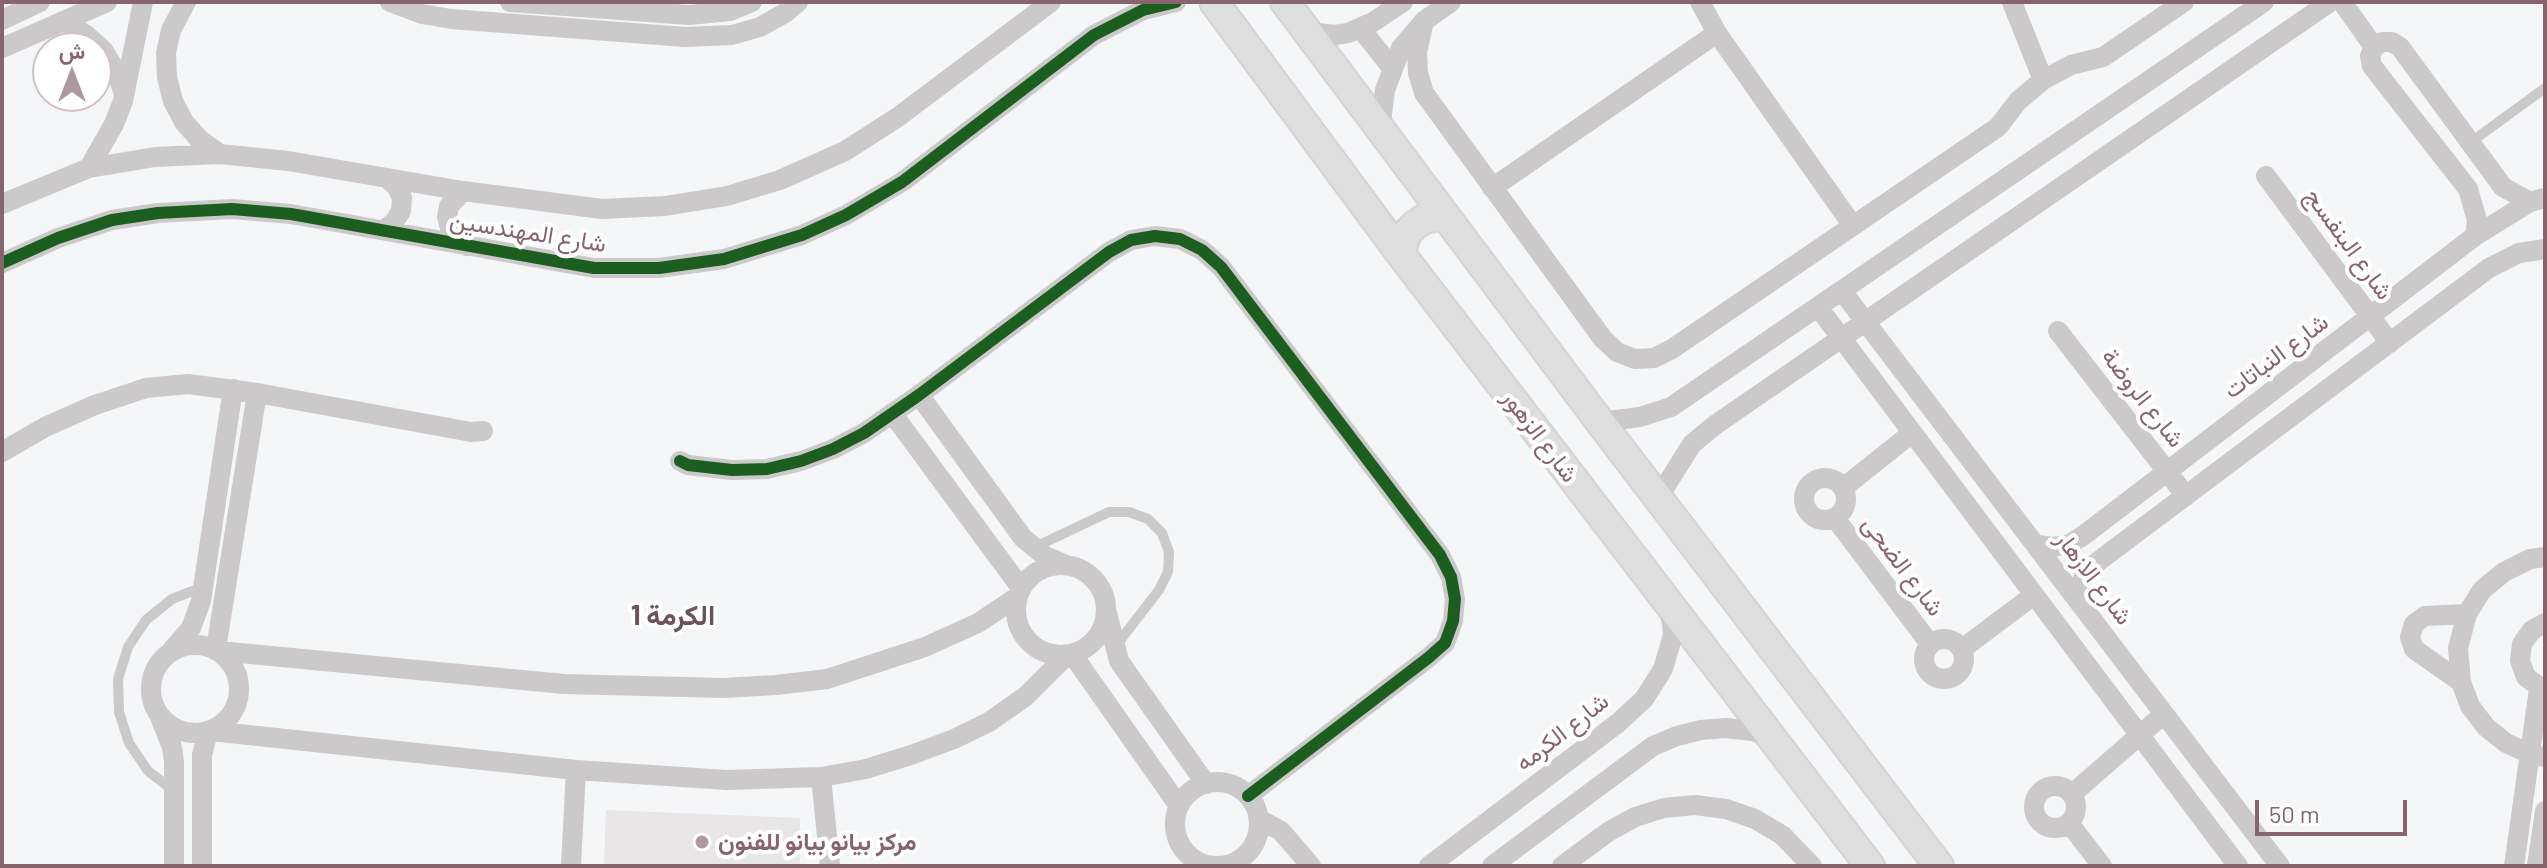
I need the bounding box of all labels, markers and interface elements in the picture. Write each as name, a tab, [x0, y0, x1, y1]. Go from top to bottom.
north arrow	[32, 32, 112, 112]
text: ش	[59, 37, 85, 63]
street label: شارع البنفسج	[2299, 183, 2399, 305]
street label: شارع المهندسين	[448, 205, 608, 259]
street label: شارع النباتات	[2218, 307, 2334, 405]
street label: شارع الروضة	[2095, 343, 2191, 453]
street label: شارع الزهور	[1496, 384, 1584, 488]
street label: شارع الضحى	[1856, 510, 1950, 622]
street label: شارع الازهار	[2049, 525, 2139, 631]
district label: الكرمة 1	[631, 599, 715, 633]
street label: شارع الكرمه	[1510, 687, 1614, 777]
scale bar	[2259, 784, 2411, 834]
text: 50 m	[2269, 799, 2320, 828]
place label: مركز بيانو بيانو للفنون	[718, 828, 917, 856]
marker: مركز بيانو بيانو للفنون	[693, 833, 711, 851]

